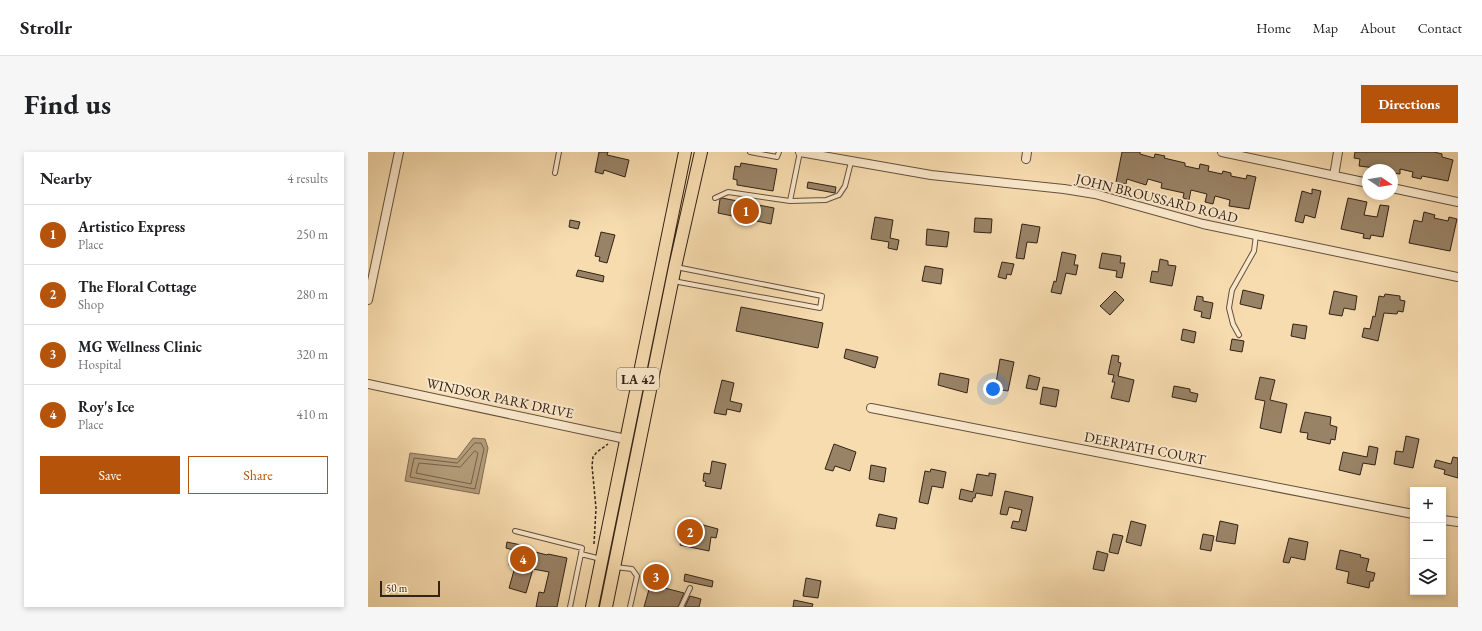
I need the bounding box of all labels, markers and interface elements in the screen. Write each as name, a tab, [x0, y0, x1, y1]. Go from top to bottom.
text: Strollr	[20, 15, 72, 40]
text: Home	[1256, 19, 1291, 37]
text: Map	[1313, 19, 1338, 37]
text: About	[1360, 19, 1396, 37]
text: Contact	[1418, 19, 1462, 37]
button: Directions	[1361, 85, 1458, 123]
text: Find us	[24, 86, 111, 122]
north arrow	[1362, 164, 1398, 200]
text: Nearby	[40, 167, 92, 189]
street label: JOHN BROUSSARD ROAD	[1073, 169, 1240, 227]
text: 4 results	[287, 170, 328, 187]
pin: 1	[733, 196, 759, 226]
text: Artistico Express	[78, 217, 185, 236]
text: 1	[50, 226, 56, 243]
text: 250 m	[297, 226, 328, 243]
text: Place	[78, 236, 104, 253]
text: The Floral Cottage	[78, 277, 197, 296]
text: 2	[50, 286, 56, 303]
text: 280 m	[297, 286, 328, 303]
text: Shop	[78, 296, 104, 313]
text: MG Wellness Clinic	[78, 337, 202, 356]
text: 3	[50, 346, 56, 363]
text: 320 m	[297, 346, 328, 363]
text: Hospital	[78, 356, 122, 373]
road number: LA 42	[617, 368, 659, 390]
street label: WINDSOR PARK DRIVE	[425, 374, 575, 422]
your location	[983, 379, 1003, 399]
text: Roy's Ice	[78, 397, 134, 416]
text: 4	[50, 406, 56, 423]
text: 410 m	[297, 406, 328, 423]
text: Place	[78, 416, 104, 433]
street label: DEERPATH COURT	[1083, 427, 1208, 469]
button: Save	[40, 456, 180, 494]
button: Share	[188, 456, 328, 494]
map controls	[1410, 487, 1446, 595]
button: +	[1410, 487, 1446, 523]
pin: 2	[677, 517, 703, 547]
button: −	[1410, 523, 1446, 559]
pin: 4	[510, 544, 536, 574]
button: layers	[1410, 559, 1446, 595]
pin: 3	[643, 562, 669, 592]
scale bar	[380, 579, 440, 598]
text: 50 m	[386, 581, 407, 595]

